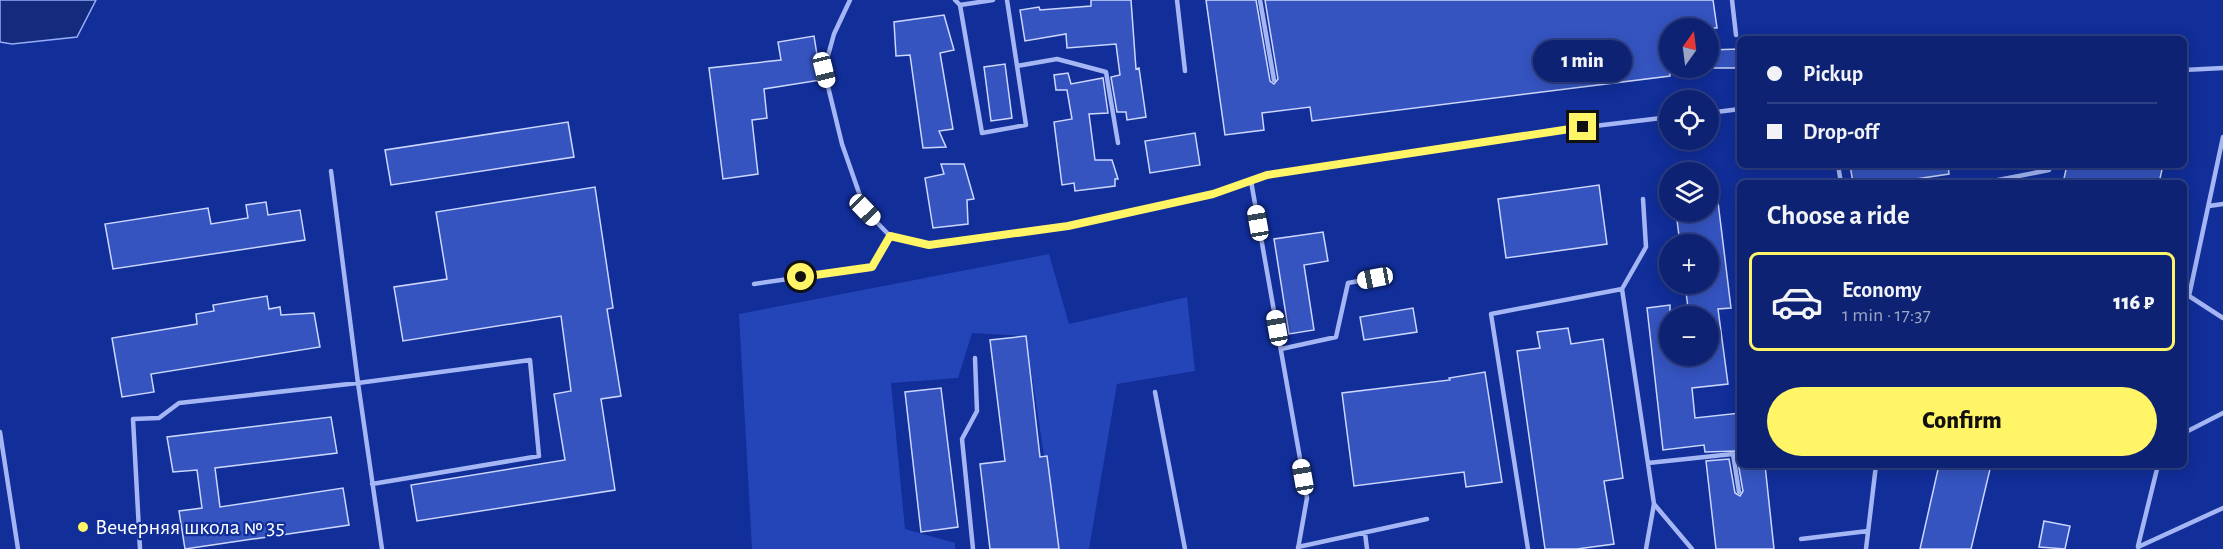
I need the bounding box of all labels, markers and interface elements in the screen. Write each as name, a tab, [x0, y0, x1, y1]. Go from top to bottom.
north arrow	[1659, 18, 1719, 78]
map controls	[1659, 18, 1719, 366]
callout: 1 min	[1534, 40, 1632, 82]
car	[811, 50, 837, 90]
text: 1 min	[1561, 51, 1604, 71]
text: Pickup	[1803, 63, 1863, 85]
button: locate	[1659, 90, 1719, 150]
route end	[1569, 113, 1596, 140]
text: Drop-off	[1803, 121, 1879, 143]
button: layers	[1659, 162, 1719, 222]
car	[846, 191, 884, 229]
text: Choose a ride	[1767, 202, 1910, 229]
car	[1246, 204, 1270, 242]
button: +	[1659, 234, 1719, 294]
route start	[787, 263, 814, 290]
car	[1356, 266, 1394, 290]
icon: car	[1770, 275, 1824, 329]
text: Economy	[1842, 279, 1922, 301]
text: 116 ₽	[2113, 291, 2154, 313]
text: 1 min · 17:37	[1842, 305, 1931, 325]
button: −	[1659, 306, 1719, 366]
car	[1265, 309, 1289, 347]
button: Confirm	[1767, 387, 2157, 456]
car	[1291, 458, 1315, 496]
place label: Вечерняя школа № 35	[95, 516, 285, 538]
marker: Вечерняя школа № 35	[76, 520, 90, 534]

